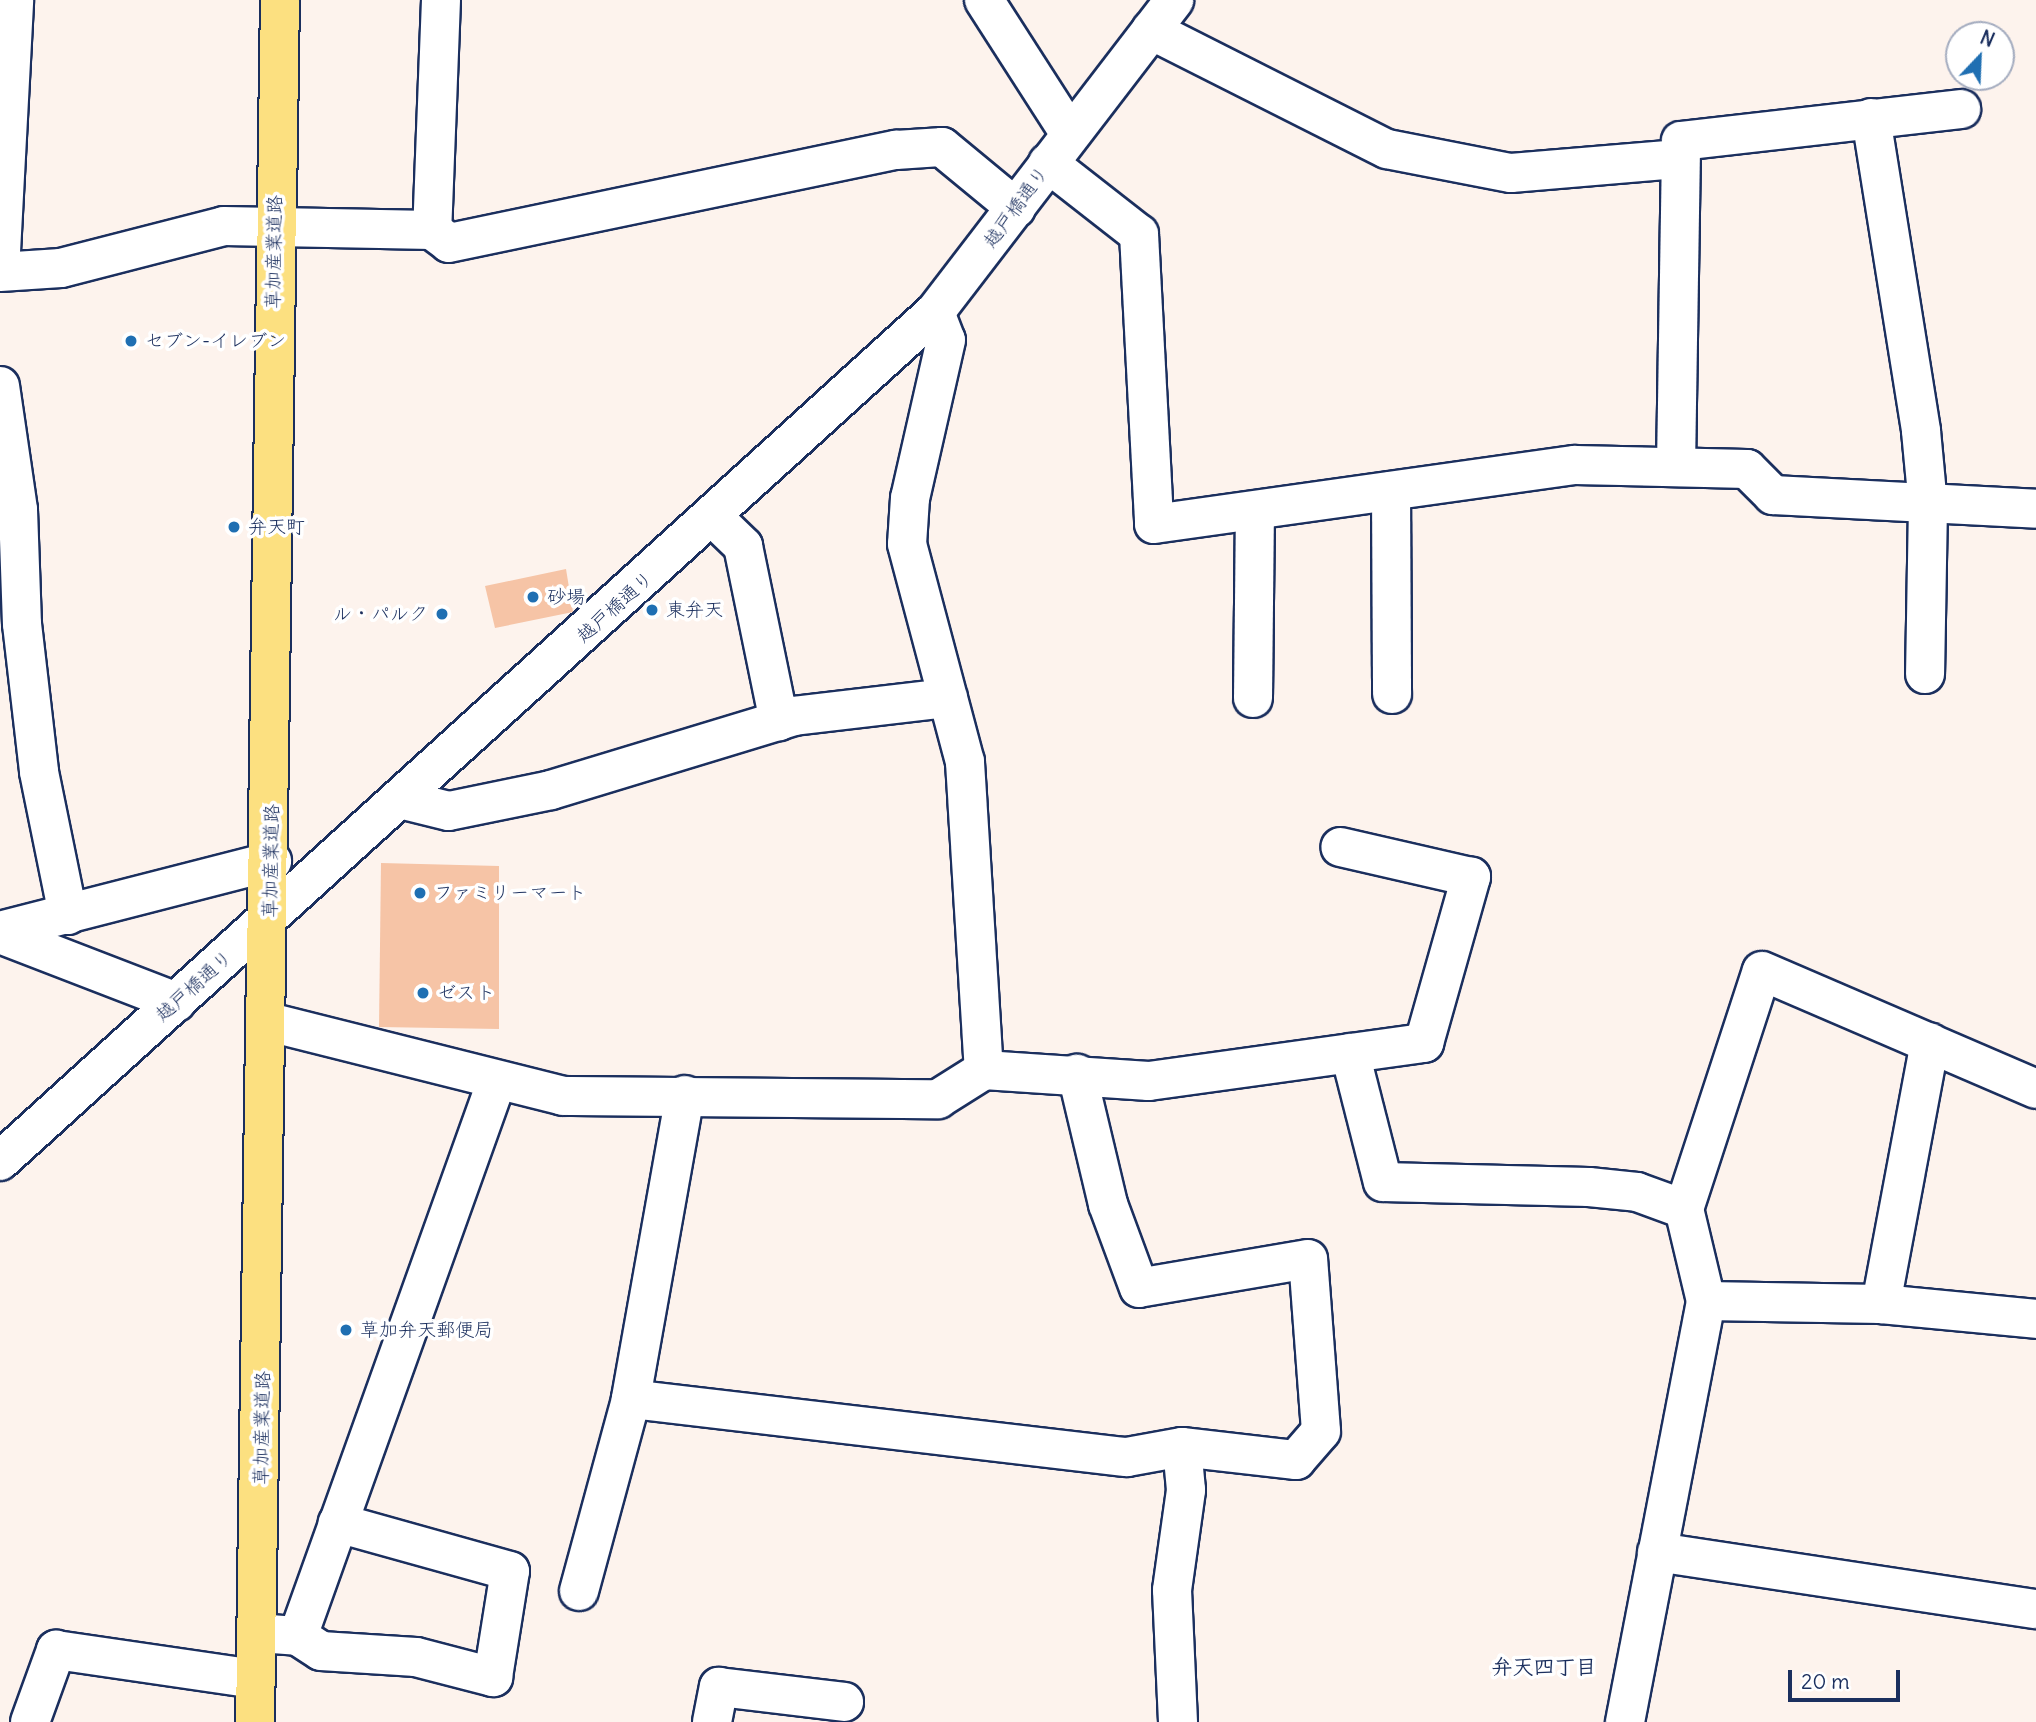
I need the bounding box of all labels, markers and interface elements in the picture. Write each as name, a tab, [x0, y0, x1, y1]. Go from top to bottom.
north arrow	[1945, 21, 2015, 91]
text: N	[1977, 25, 1998, 52]
street label: 越戸橋通り	[979, 162, 1053, 252]
street label: 草加産業道路	[262, 195, 286, 309]
place label: セブン-イレブン	[145, 330, 286, 352]
marker: セブン-イレブン	[123, 333, 139, 349]
place label: 弁天町	[248, 516, 305, 538]
marker: 弁天町	[226, 519, 242, 535]
street label: 越戸橋通り	[572, 567, 658, 647]
place label: 砂場	[547, 586, 585, 608]
marker: 砂場	[525, 589, 541, 605]
place label: 東弁天	[666, 599, 723, 621]
marker: 東弁天	[644, 602, 660, 618]
place label: ル・パルク	[333, 603, 428, 625]
marker: ル・パルク	[434, 606, 450, 622]
street label: 草加産業道路	[259, 804, 283, 918]
place label: ファミリーマート	[434, 882, 586, 904]
marker: ファミリーマート	[412, 885, 428, 901]
street label: 越戸橋通り	[151, 946, 237, 1026]
place label: ゼスト	[437, 982, 494, 1004]
marker: ゼスト	[415, 985, 431, 1001]
place label: 草加弁天郵便局	[360, 1319, 493, 1341]
marker: 草加弁天郵便局	[338, 1322, 354, 1338]
street label: 草加産業道路	[250, 1371, 274, 1485]
district label: 弁天四丁目	[1492, 1654, 1596, 1680]
scale bar	[1791, 1656, 1903, 1700]
text: 20 m	[1801, 1668, 1850, 1695]

